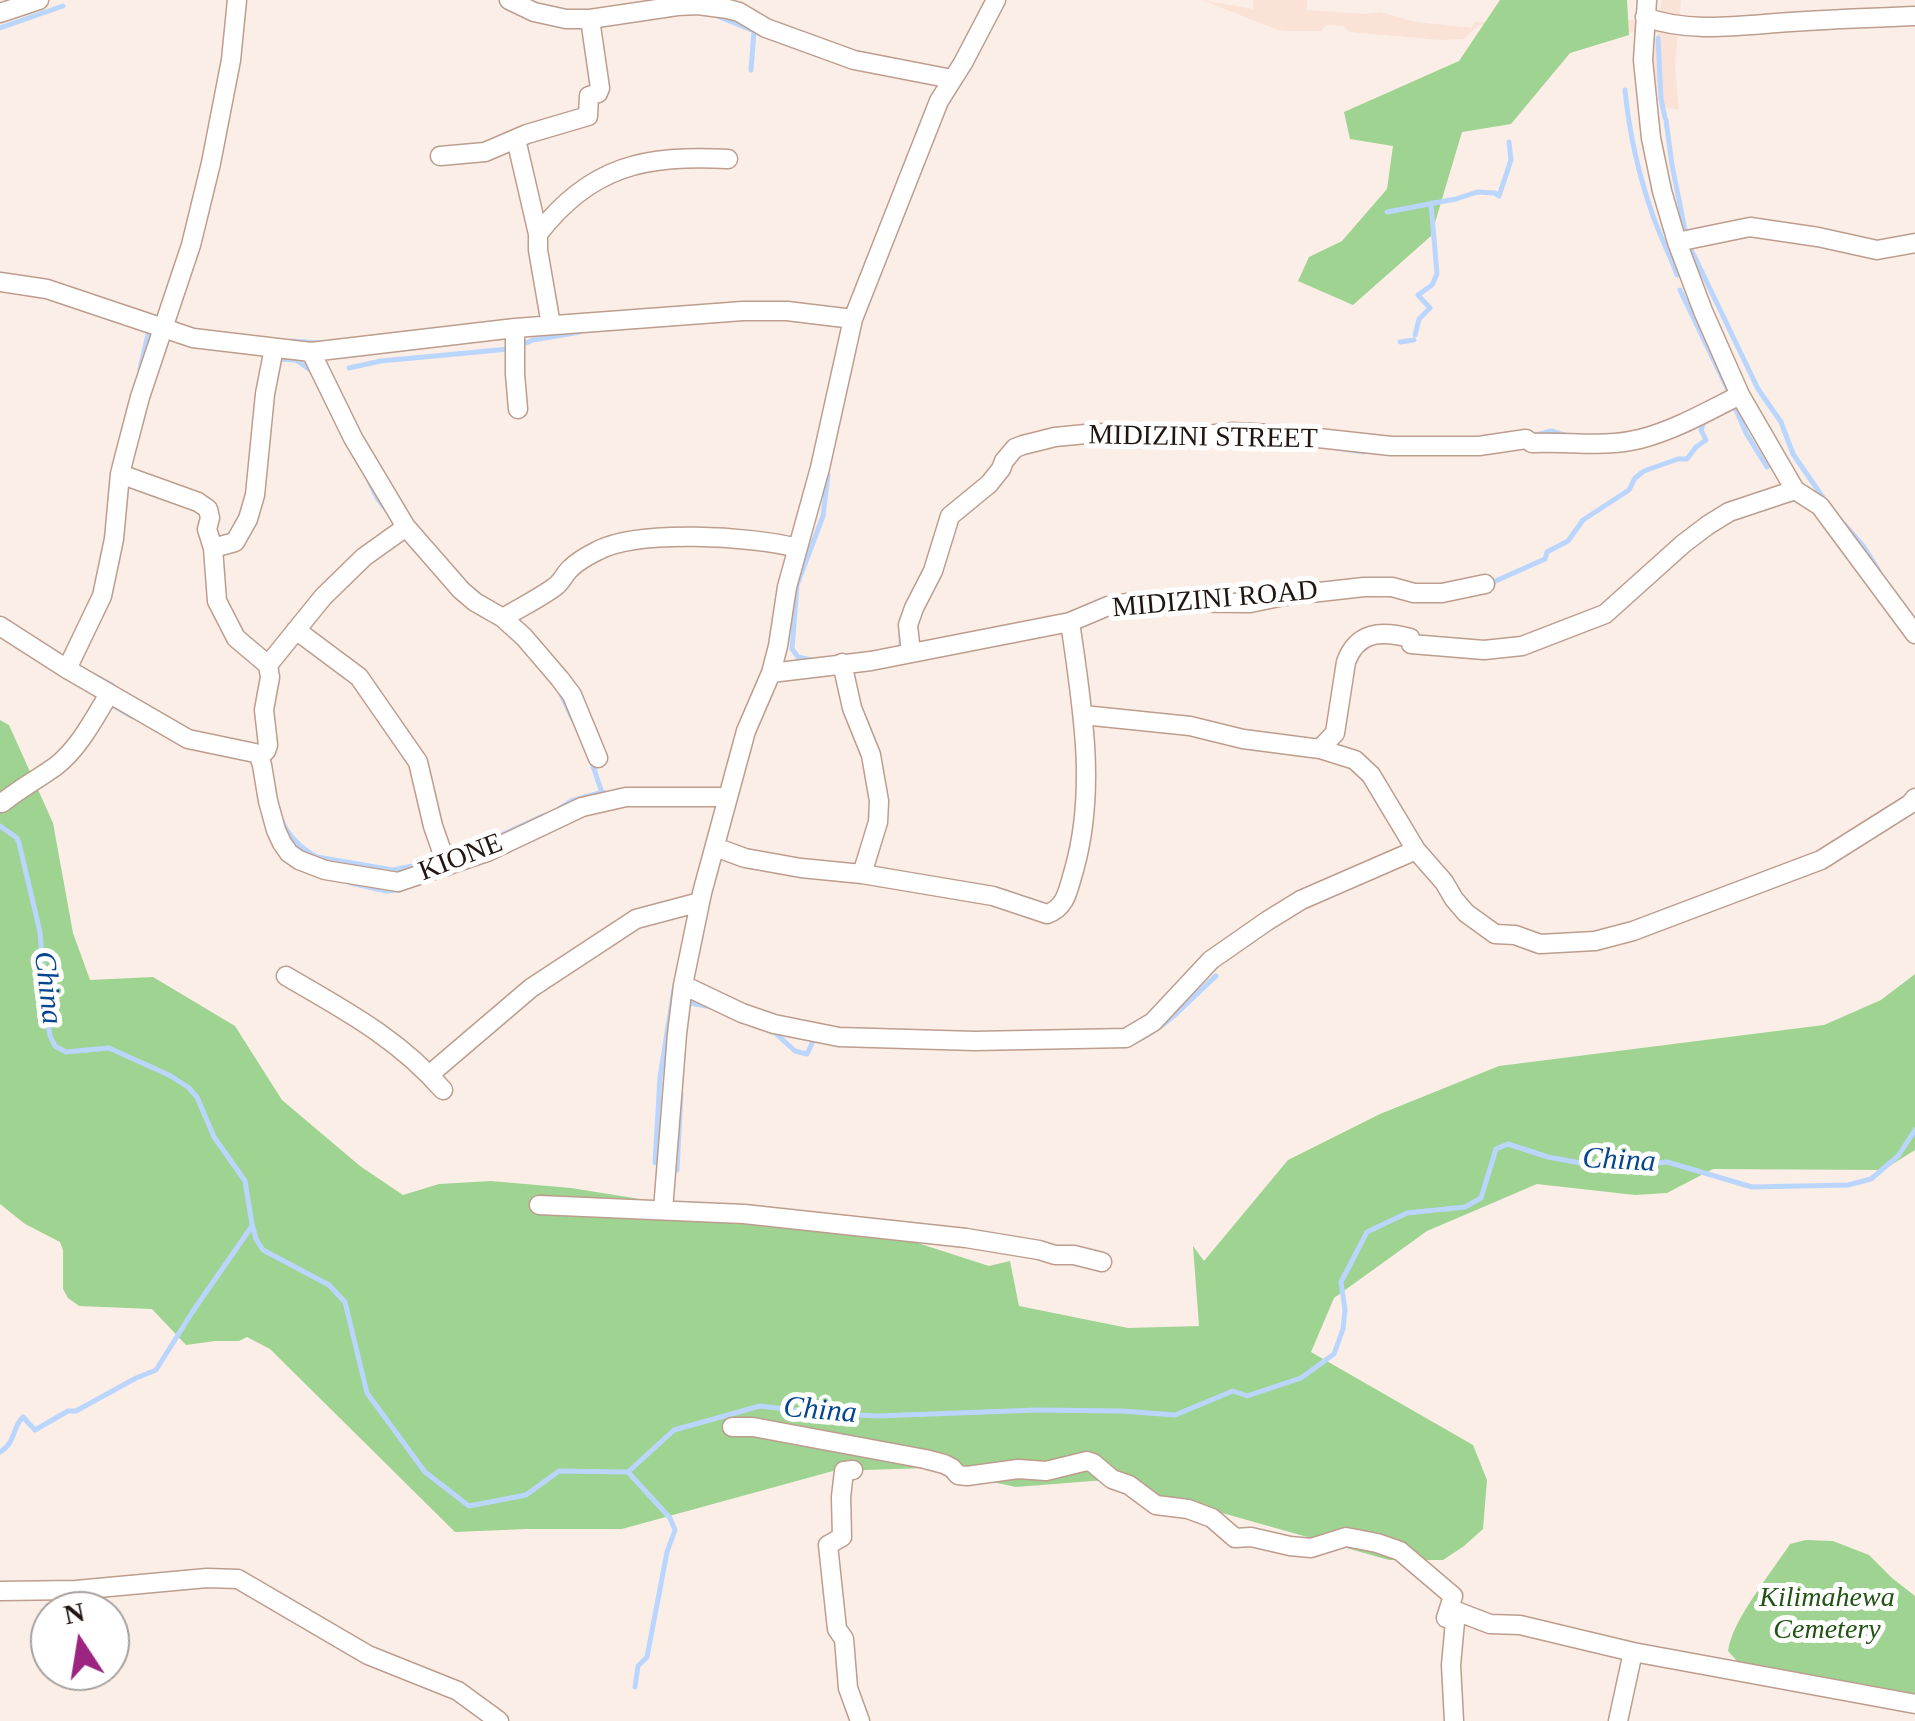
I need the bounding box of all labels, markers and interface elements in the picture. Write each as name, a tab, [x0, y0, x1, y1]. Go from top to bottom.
street label: MIDIZINI STREET	[1088, 419, 1318, 457]
street label: MIDIZINI ROAD	[1111, 574, 1319, 626]
street label: KIONE	[414, 827, 508, 889]
water label: China	[25, 949, 69, 1027]
water label: China	[1581, 1141, 1657, 1181]
water label: China	[782, 1390, 858, 1432]
park label: Kilimahewa Cemetery	[1759, 1582, 1895, 1648]
north arrow	[30, 1591, 130, 1691]
text: N	[61, 1596, 87, 1630]

